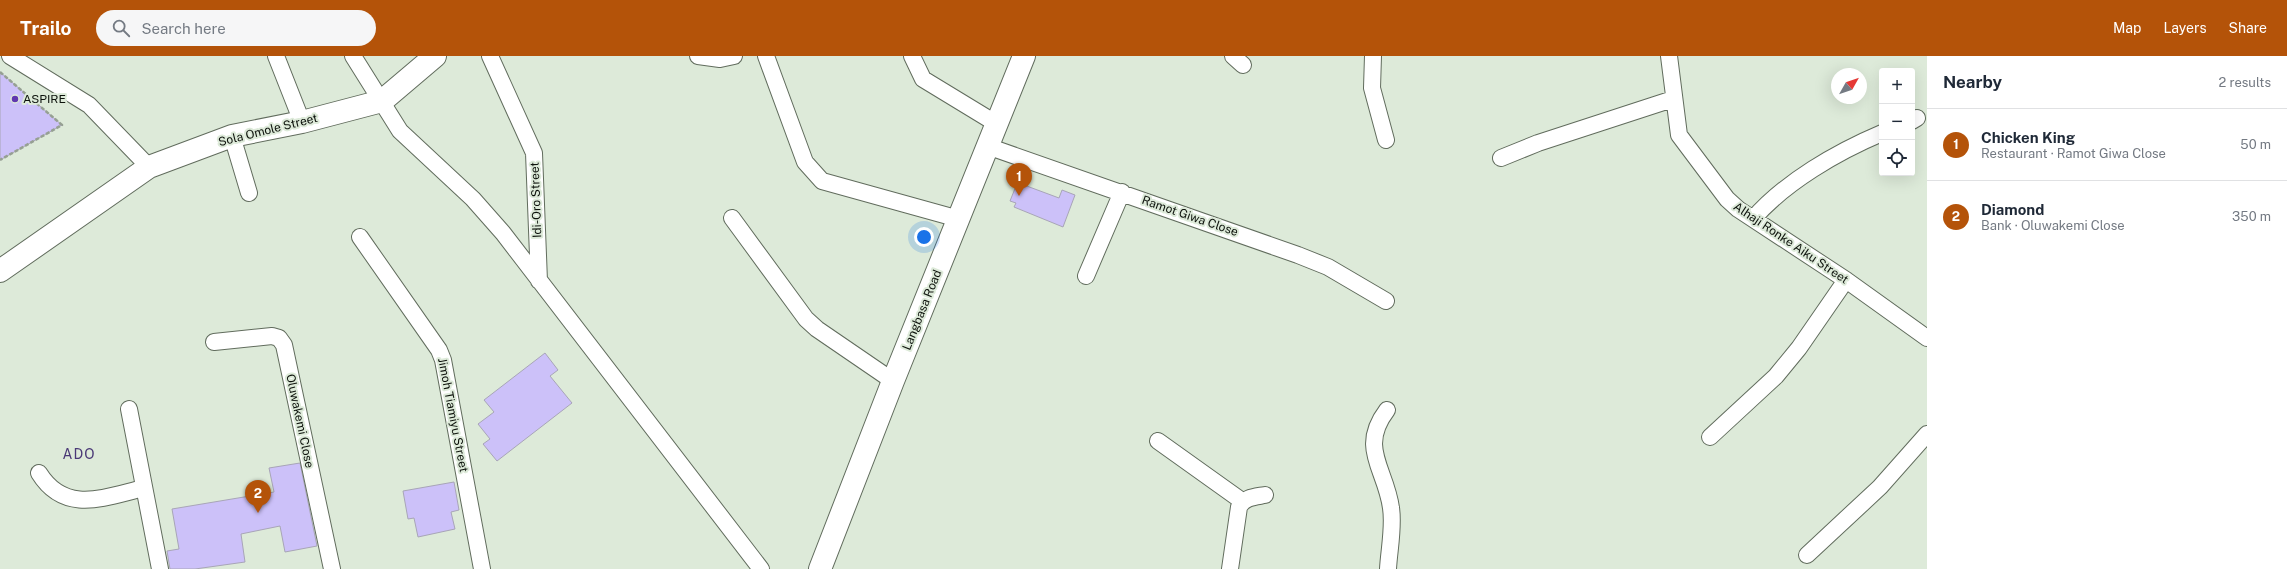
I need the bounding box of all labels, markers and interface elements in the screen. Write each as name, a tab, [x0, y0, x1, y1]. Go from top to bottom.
search box	[96, 10, 376, 46]
text: Trailo	[20, 17, 72, 39]
icon: search	[110, 17, 132, 39]
text: Search here	[142, 20, 226, 37]
text: Map	[2113, 20, 2141, 36]
text: Layers	[2163, 20, 2207, 36]
text: Share	[2229, 20, 2267, 36]
north arrow	[1831, 68, 1867, 104]
map controls	[1879, 68, 1915, 176]
button: +	[1879, 68, 1915, 104]
text: Nearby	[1943, 72, 2002, 92]
text: 2 results	[2219, 75, 2271, 90]
place label: ASPIRE	[23, 92, 66, 106]
marker: ASPIRE	[10, 94, 20, 104]
button: −	[1879, 104, 1915, 140]
street label: Sola Omole Street	[217, 111, 319, 149]
text: Chicken King	[1981, 129, 2075, 146]
text: 1	[1953, 137, 1959, 152]
text: 50 m	[2240, 137, 2271, 152]
button: locate	[1879, 140, 1915, 176]
text: Restaurant · Ramot Giwa Close	[1981, 146, 2166, 161]
street label: Idi-Oro Street	[528, 161, 544, 238]
pin: 1	[1006, 163, 1032, 196]
street label: Ramot Giwa Close	[1140, 193, 1240, 239]
street label: Alhaji Ronke Aiku Street	[1731, 199, 1851, 287]
text: Diamond	[1981, 201, 2044, 218]
text: 2	[1952, 209, 1960, 224]
text: 350 m	[2232, 209, 2271, 224]
text: Bank · Oluwakemi Close	[1981, 218, 2125, 233]
your location	[914, 227, 934, 247]
street label: Langbasa Road	[899, 268, 945, 352]
street label: Jimoh Tiamiyu Street	[435, 357, 471, 474]
street label: Oluwakemi Close	[283, 373, 317, 469]
district label: ADO	[63, 446, 95, 462]
pin: 2	[245, 480, 271, 513]

